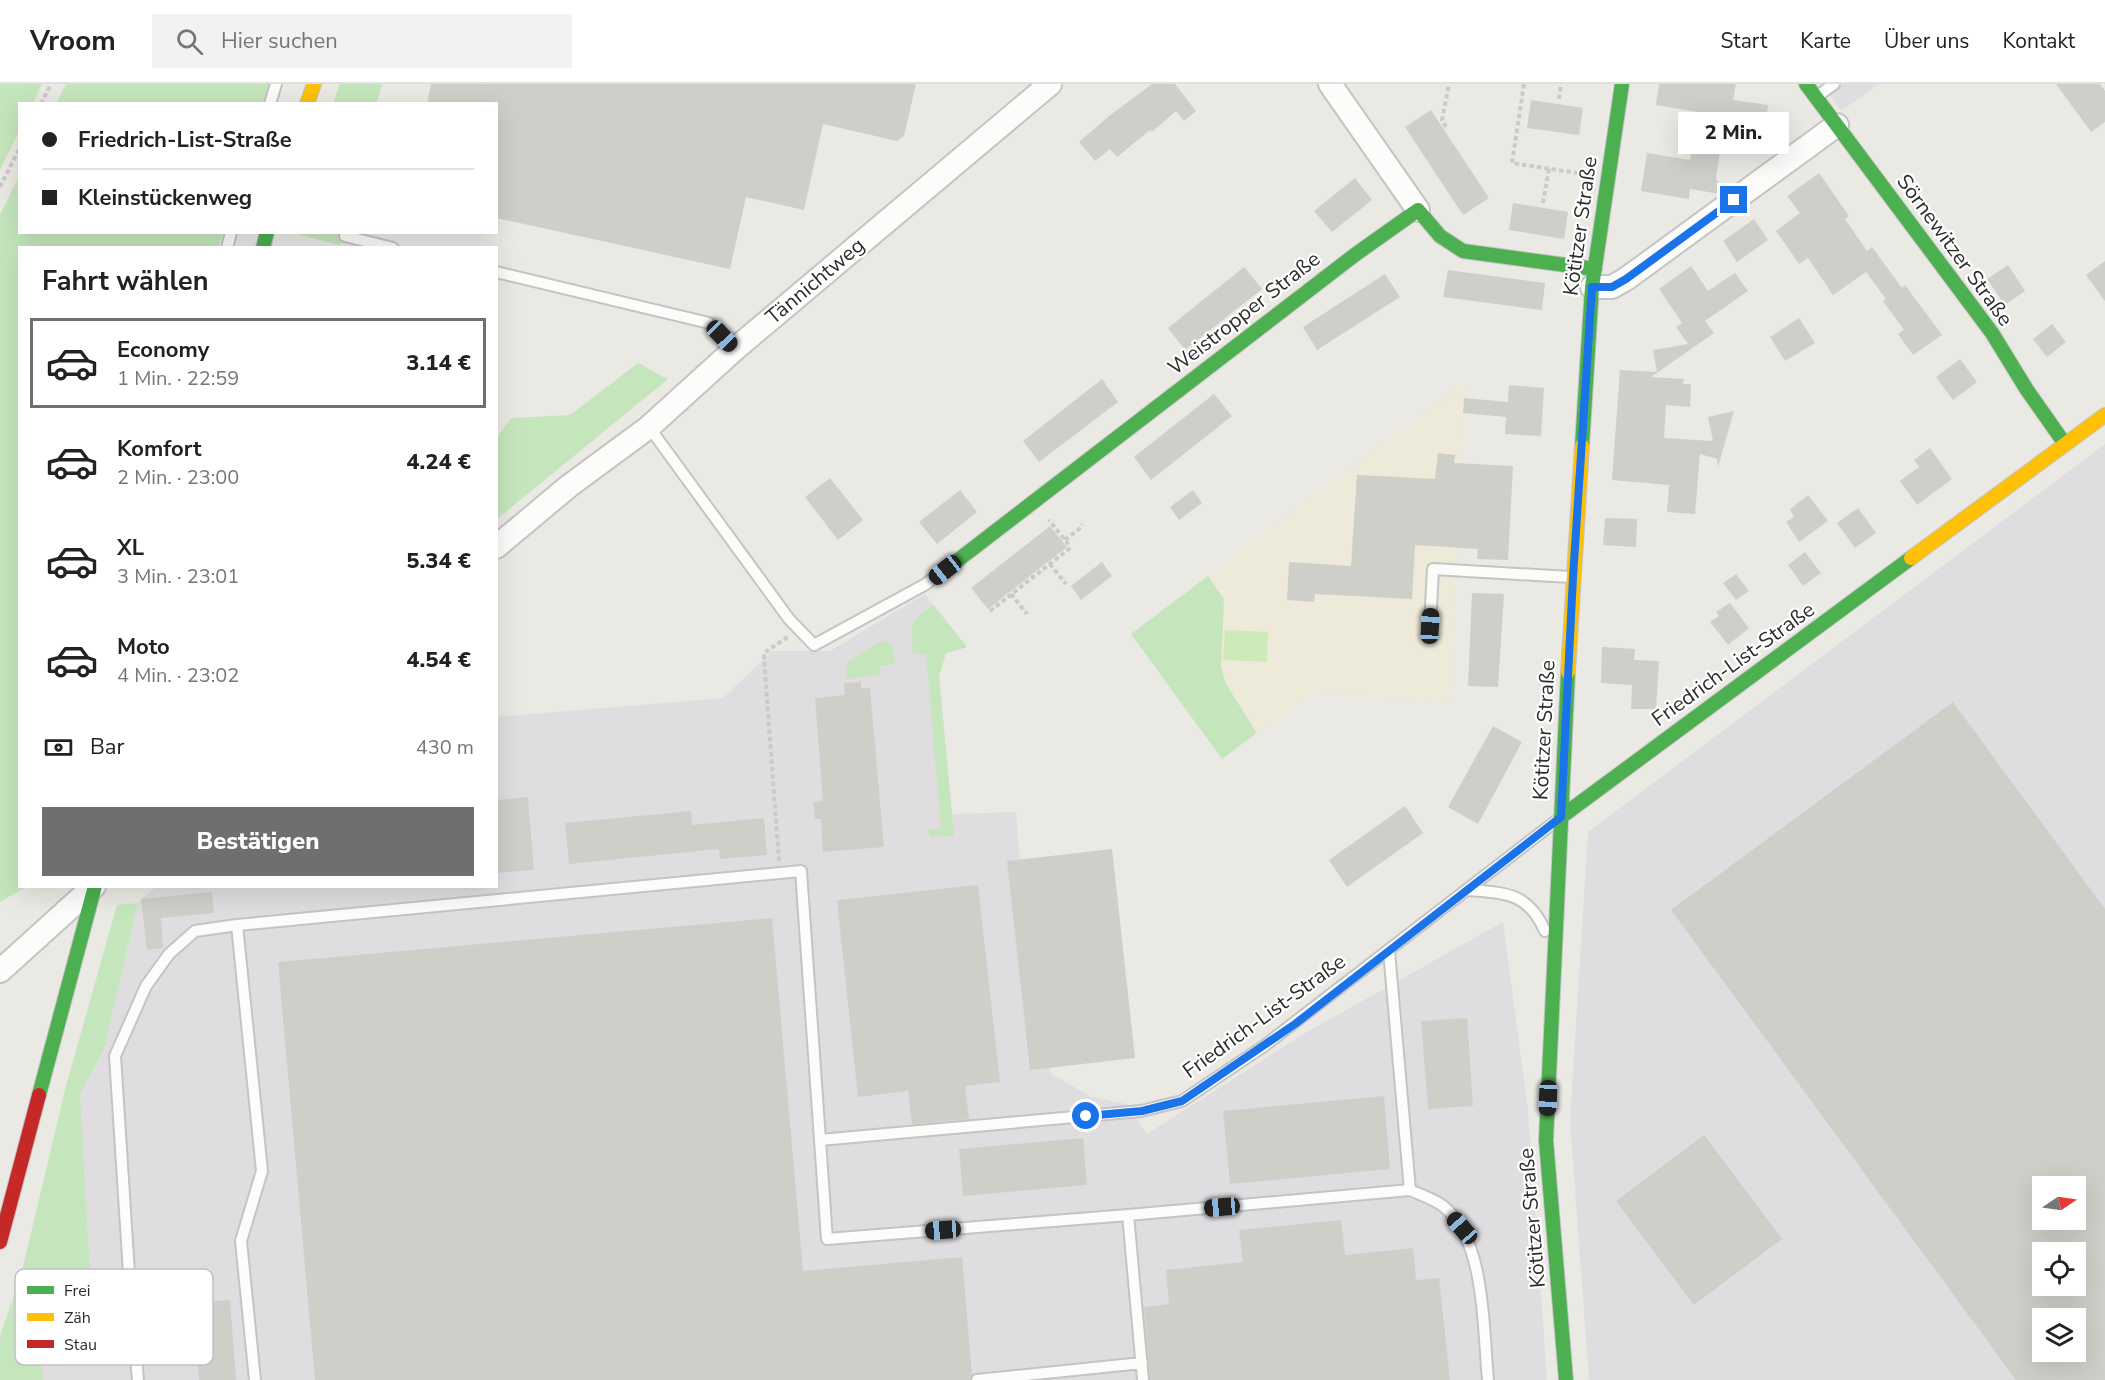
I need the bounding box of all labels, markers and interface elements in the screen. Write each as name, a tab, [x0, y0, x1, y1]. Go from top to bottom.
search box	[152, 14, 572, 68]
text: Vroom	[30, 22, 116, 60]
icon: search	[173, 25, 206, 58]
text: Hier suchen	[221, 26, 338, 56]
text: Start	[1720, 27, 1767, 55]
text: Karte	[1800, 27, 1851, 55]
text: Über uns	[1884, 27, 1969, 55]
text: Kontakt	[2002, 27, 2075, 55]
callout: 2 Min.	[1678, 113, 1790, 155]
text: 2 Min.	[1705, 119, 1762, 146]
text: Friedrich-List-Straße	[78, 125, 292, 155]
street label: Kötitzer Straße	[1556, 154, 1604, 298]
street label: Sörnewitzer Straße	[1890, 168, 2020, 332]
text: Kleinstückenweg	[78, 183, 252, 213]
route end	[1720, 186, 1747, 213]
street label: Tännichtweg	[760, 231, 870, 331]
street label: Weistropper Straße	[1162, 245, 1326, 381]
text: Fahrt wählen	[42, 263, 208, 300]
car	[703, 317, 741, 355]
text: Economy	[117, 335, 209, 365]
icon: car	[45, 336, 99, 390]
text: 3.14 €	[406, 348, 471, 378]
text: 1 Min. · 22:59	[117, 365, 239, 392]
text: Komfort	[117, 434, 201, 464]
icon: car	[45, 435, 99, 489]
text: 4.24 €	[406, 447, 471, 477]
text: 2 Min. · 23:00	[117, 464, 239, 491]
text: XL	[117, 533, 144, 563]
icon: car	[45, 534, 99, 588]
text: 5.34 €	[406, 546, 471, 576]
car	[925, 552, 965, 588]
text: 3 Min. · 23:01	[117, 563, 239, 590]
street label: Friedrich-List-Straße	[1646, 595, 1820, 733]
car	[1420, 608, 1440, 644]
text: Moto	[117, 632, 170, 662]
icon: car	[45, 633, 99, 687]
text: 4.54 €	[406, 645, 471, 675]
street label: Kötitzer Straße	[1526, 659, 1562, 801]
text: 4 Min. · 23:02	[117, 662, 239, 689]
icon: cash	[42, 731, 75, 764]
text: Bar	[90, 732, 124, 762]
text: 430 m	[416, 734, 474, 761]
button: Bestätigen	[42, 807, 474, 876]
street label: Friedrich-List-Straße	[1177, 947, 1351, 1085]
car	[1538, 1080, 1558, 1116]
route start	[1072, 1102, 1099, 1129]
street label: Kötitzer Straße	[1512, 1147, 1552, 1289]
north arrow	[2032, 1176, 2086, 1230]
map controls	[2032, 1176, 2086, 1362]
car	[1203, 1196, 1241, 1218]
car	[1443, 1209, 1481, 1247]
car	[924, 1220, 962, 1240]
button: locate	[2032, 1242, 2086, 1296]
legend	[15, 1269, 213, 1365]
text: Frei	[64, 1280, 90, 1302]
text: Zäh	[64, 1307, 91, 1329]
button: layers	[2032, 1308, 2086, 1362]
text: Stau	[64, 1334, 97, 1356]

